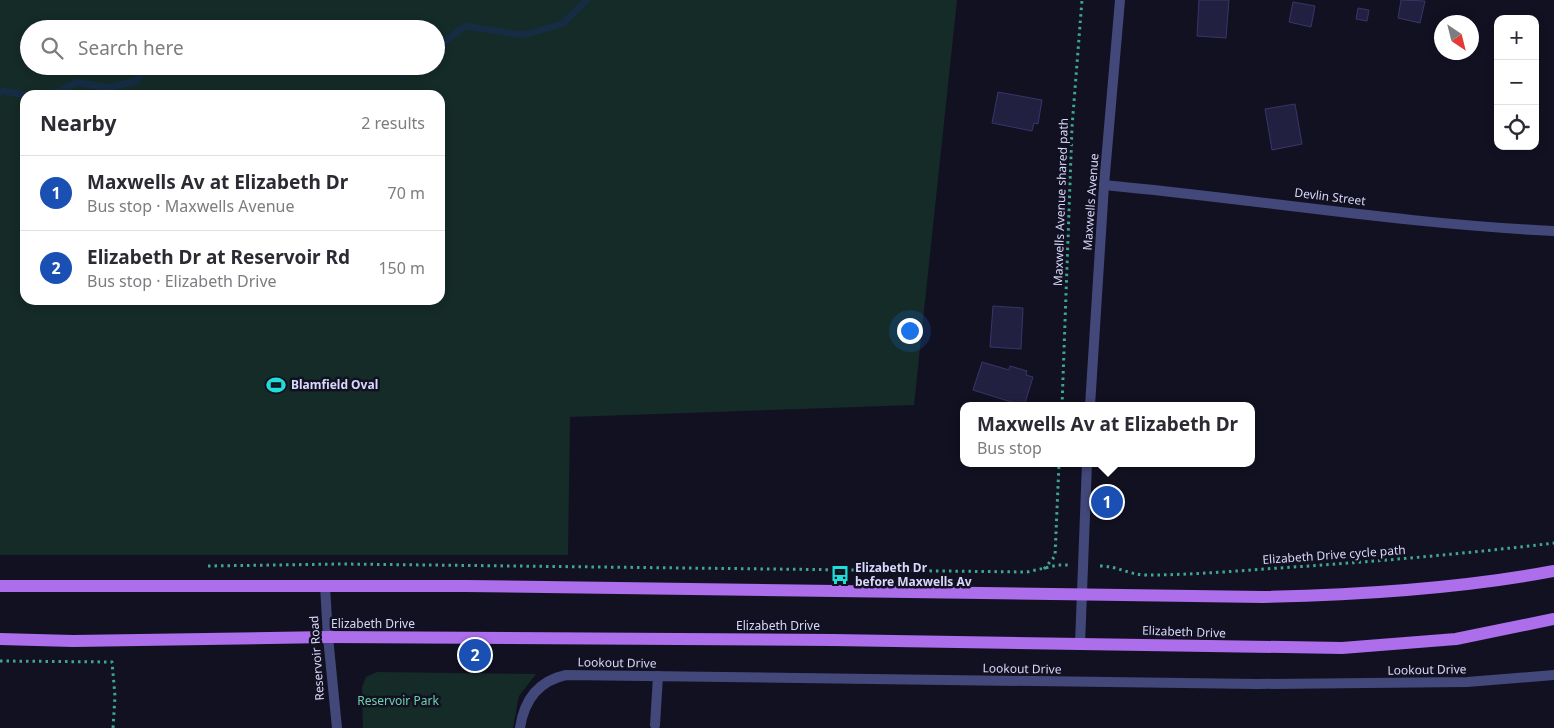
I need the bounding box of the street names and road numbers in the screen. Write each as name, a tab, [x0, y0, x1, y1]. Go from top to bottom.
street label: Maxwells Avenue shared path	[1049, 118, 1072, 286]
street label: Maxwells Avenue	[1079, 153, 1102, 251]
street label: Devlin Street	[1293, 184, 1367, 209]
street label: Elizabeth Drive cycle path	[1262, 541, 1406, 568]
street label: Reservoir Road	[305, 615, 328, 701]
street label: Elizabeth Drive	[331, 615, 415, 632]
street label: Elizabeth Drive	[736, 617, 820, 634]
street label: Elizabeth Drive	[1142, 622, 1226, 641]
street label: Lookout Drive	[577, 653, 657, 672]
street label: Lookout Drive	[982, 659, 1062, 678]
street label: Lookout Drive	[1387, 660, 1467, 679]

